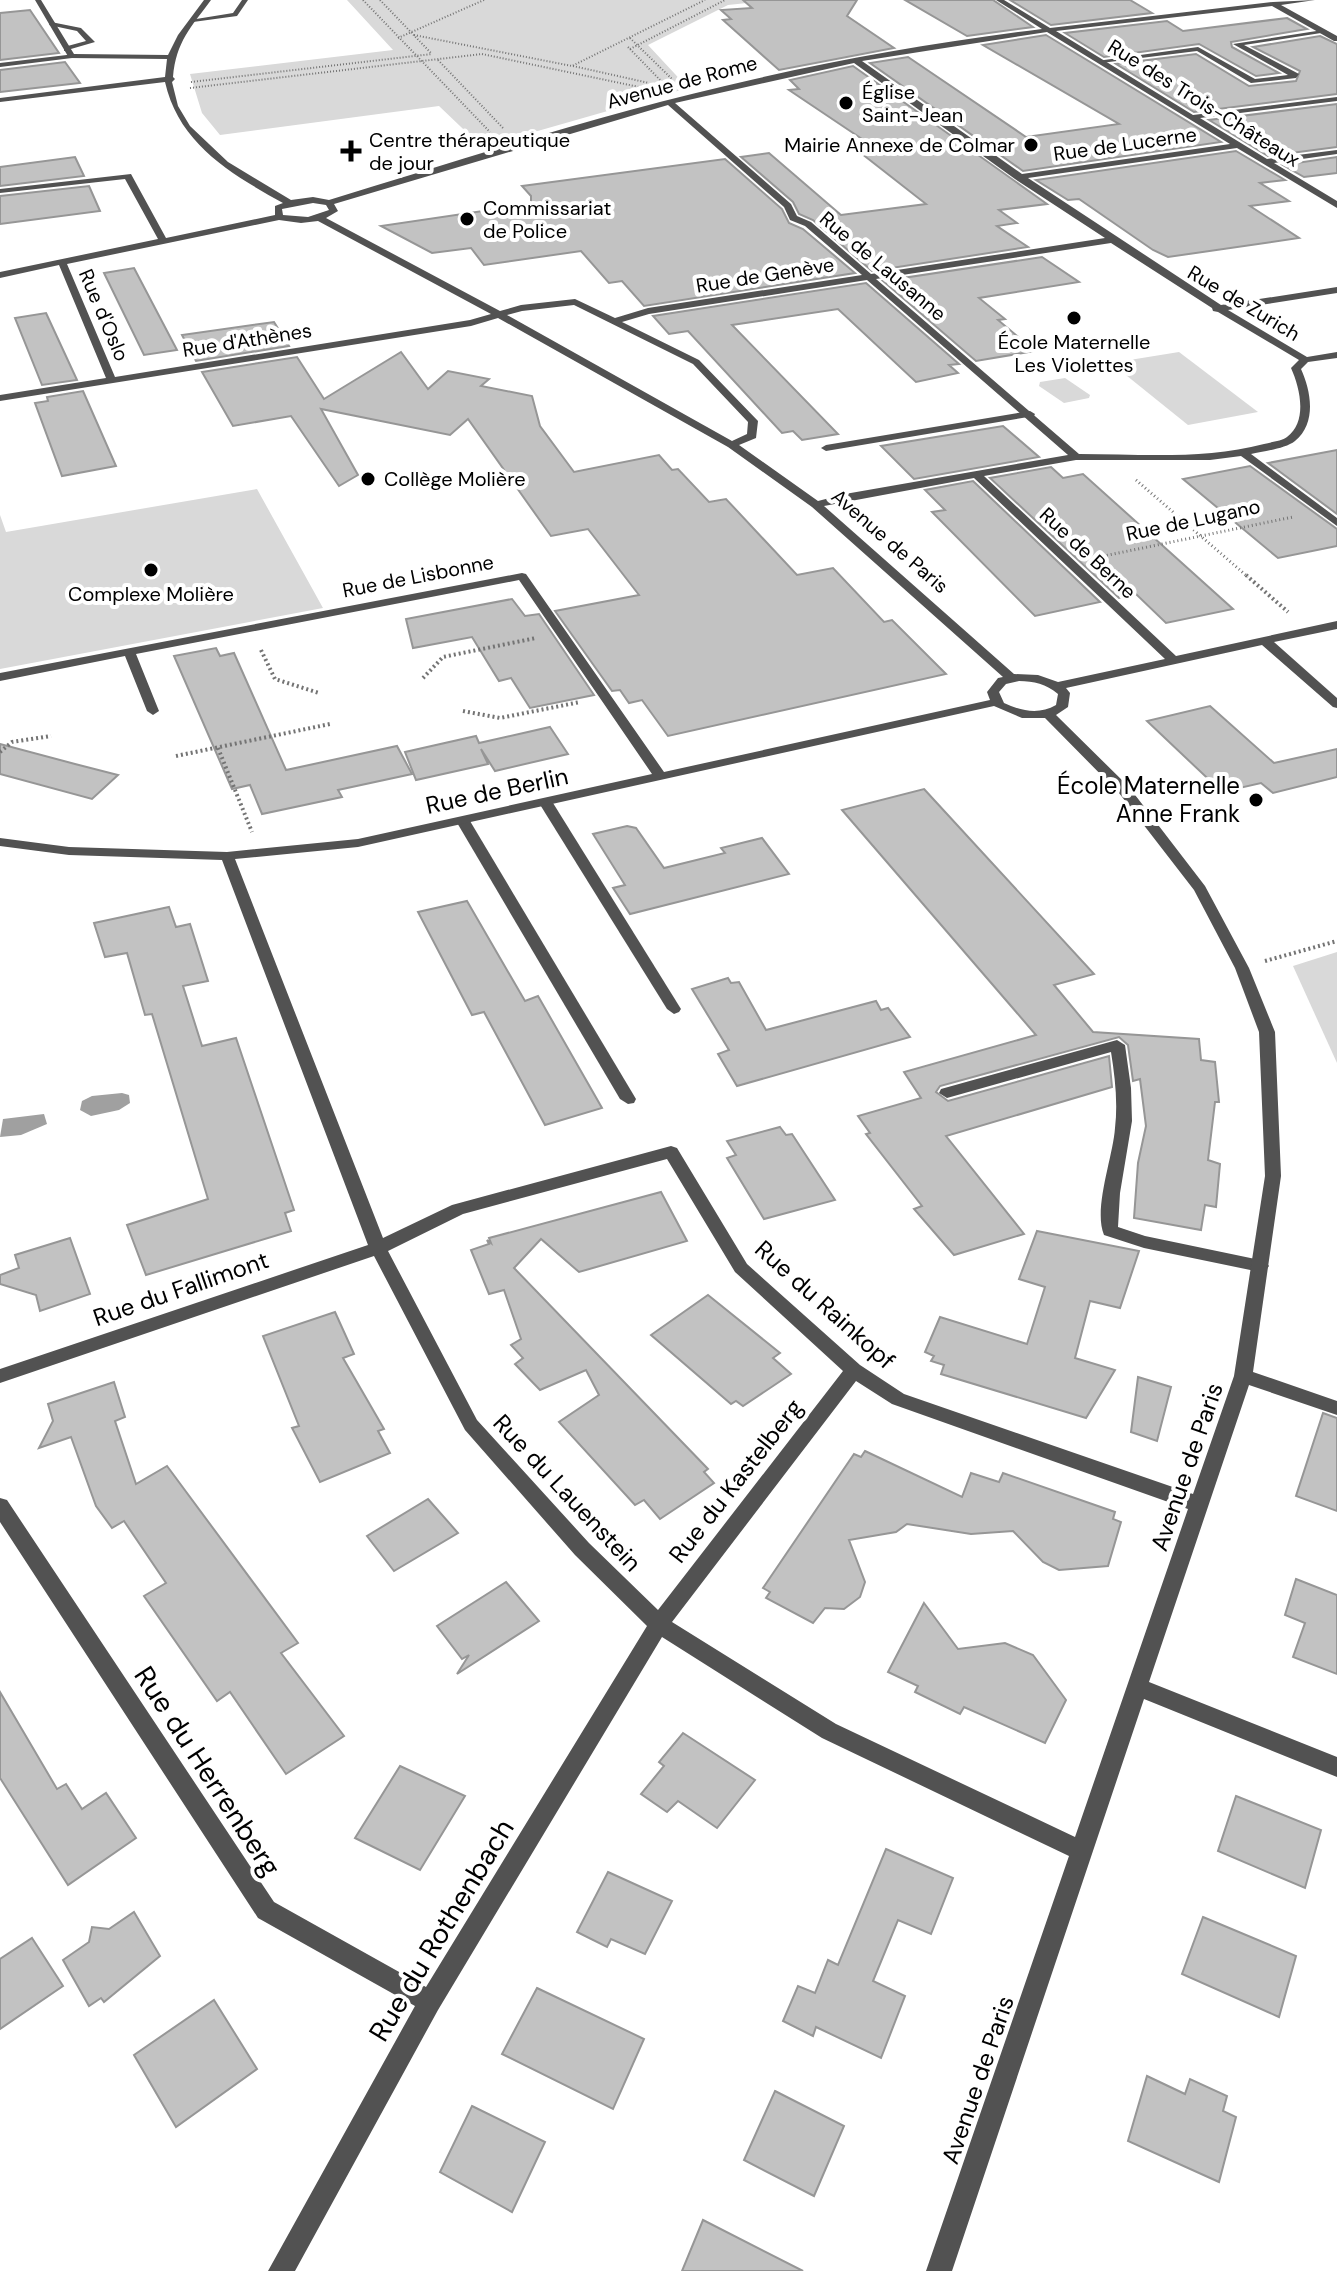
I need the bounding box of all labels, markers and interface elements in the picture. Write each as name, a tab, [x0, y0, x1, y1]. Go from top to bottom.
street label: Rue des Trois-Châteaux	[1103, 33, 1305, 173]
street label: Avenue de Rome	[604, 49, 760, 115]
place label: Église Saint-Jean	[862, 79, 963, 128]
marker: Église Saint-Jean	[837, 94, 855, 112]
street label: Rue de Lucerne	[1052, 121, 1198, 167]
place label: Centre thérapeutique de jour	[369, 127, 570, 176]
place label: Mairie Annexe de Colmar	[784, 132, 1015, 158]
marker: Mairie Annexe de Colmar	[1022, 136, 1040, 154]
marker: Centre thérapeutique de jour	[340, 140, 362, 162]
place label: Commissariat de Police	[483, 195, 611, 244]
street label: Rue de Lausanne	[814, 205, 952, 327]
marker: Commissariat de Police	[458, 210, 476, 228]
street label: Rue de Genève	[694, 251, 836, 299]
street label: Rue de Zurich	[1183, 259, 1305, 347]
street label: Rue d'Oslo	[73, 265, 135, 365]
marker: École Maternelle Les Violettes	[1065, 309, 1083, 327]
street label: Rue d'Athènes	[180, 317, 314, 363]
place label: École Maternelle Les Violettes	[998, 329, 1150, 378]
place label: Collège Molière	[384, 466, 526, 492]
marker: Collège Molière	[359, 470, 377, 488]
street label: Avenue de Paris	[826, 483, 954, 599]
street label: Rue de Lugano	[1123, 493, 1263, 547]
street label: Rue de Berne	[1034, 502, 1142, 604]
street label: Rue de Lisbonne	[340, 549, 496, 603]
marker: Complexe Molière	[142, 561, 160, 579]
place label: Complexe Molière	[68, 581, 234, 607]
street label: Rue de Berlin	[423, 760, 571, 821]
place label: École Maternelle Anne Frank	[1057, 770, 1240, 829]
marker: École Maternelle Anne Frank	[1247, 791, 1265, 809]
street label: Rue du Rainkopf	[749, 1233, 902, 1376]
street label: Rue du Fallimont	[89, 1244, 273, 1333]
street label: Avenue de Paris	[1143, 1379, 1230, 1555]
street label: Rue du Kastelberg	[662, 1392, 809, 1569]
street label: Rue du Lauenstein	[487, 1408, 648, 1578]
street label: Rue du Herrenberg	[126, 1659, 289, 1883]
street label: Rue du Rothenbach	[360, 1812, 522, 2048]
street label: Avenue de Paris	[934, 1992, 1021, 2168]

